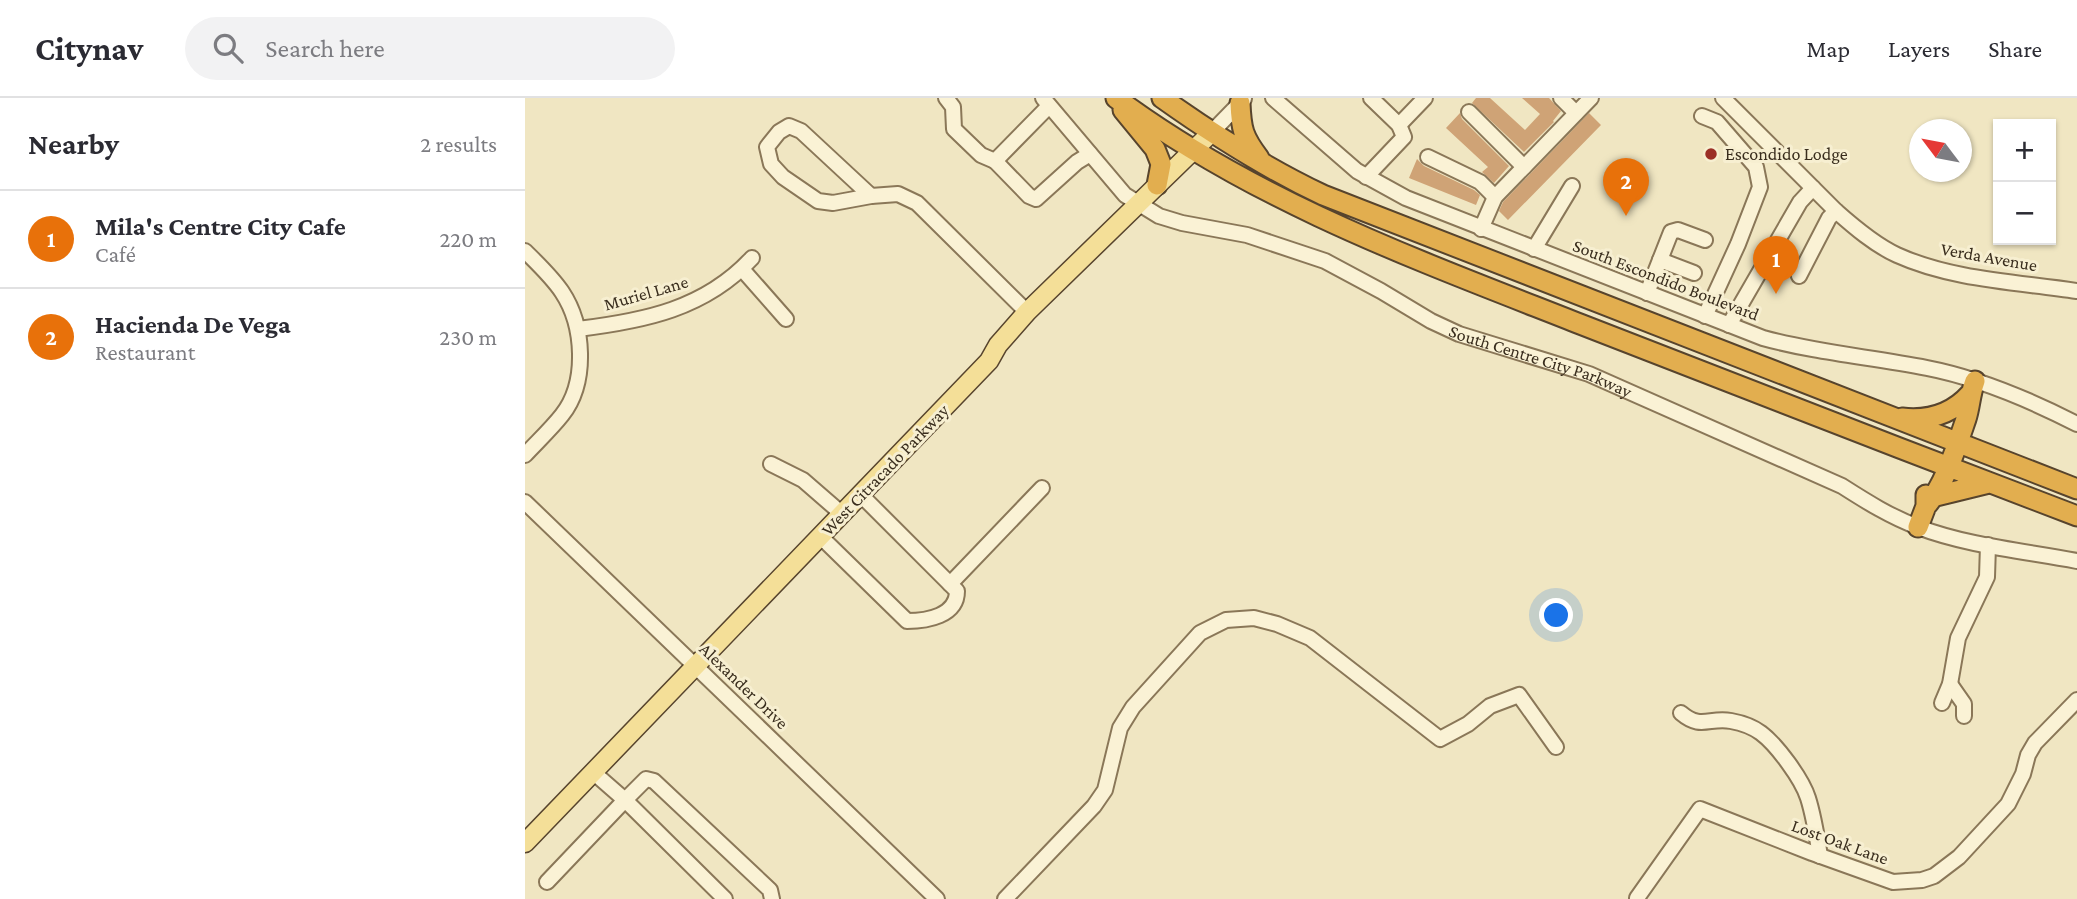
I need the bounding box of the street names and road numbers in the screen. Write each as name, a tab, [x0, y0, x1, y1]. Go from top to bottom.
street label: South Escondido Boulevard	[1570, 235, 1762, 325]
street label: Verda Avenue	[1939, 239, 2039, 275]
street label: Muriel Lane	[602, 271, 690, 315]
street label: South Centre City Parkway	[1446, 321, 1636, 402]
street label: West Citracado Parkway	[817, 400, 953, 540]
street label: Alexander Drive	[696, 639, 792, 733]
street label: Lost Oak Lane	[1789, 815, 1891, 869]

